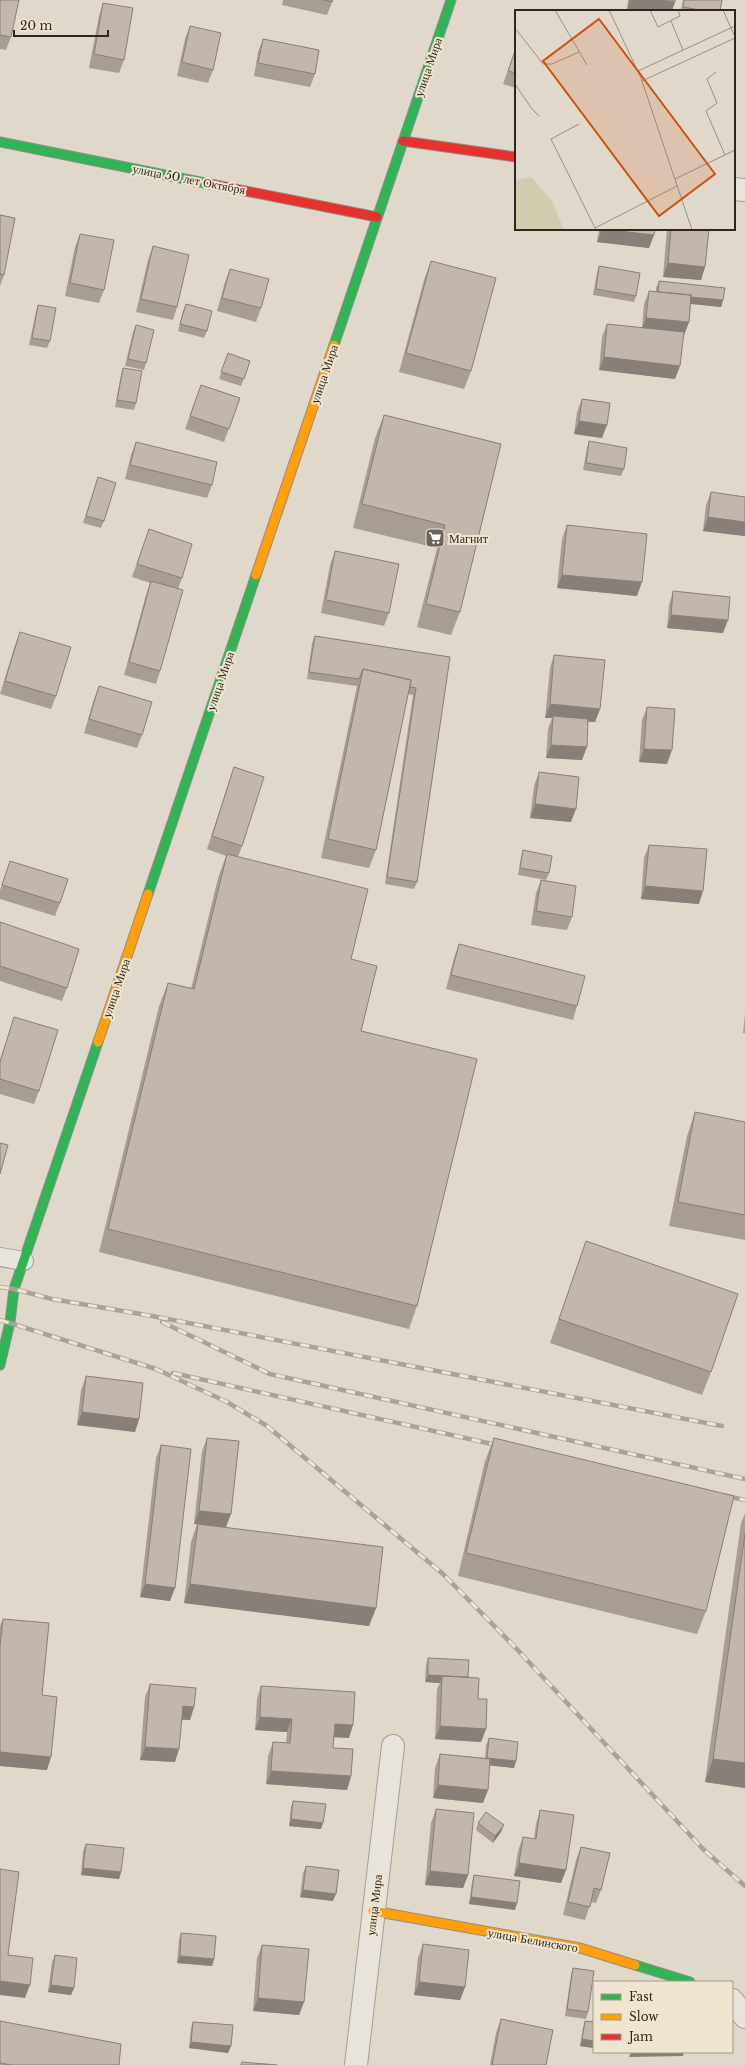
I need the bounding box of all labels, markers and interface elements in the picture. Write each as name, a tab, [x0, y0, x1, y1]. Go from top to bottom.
inset map	[515, 10, 735, 230]
scale bar	[14, 12, 108, 38]
text: 20 m	[20, 18, 52, 33]
street label: улица Мира	[411, 35, 445, 99]
street label: улица 50 лет Октября	[131, 161, 247, 197]
street label: улица Мира	[307, 342, 341, 406]
supermarket icon: Магнит	[424, 527, 446, 549]
place label: Магнит	[449, 531, 489, 546]
street label: улица Мира	[203, 649, 237, 713]
street label: улица Мира	[99, 956, 133, 1020]
street label: улица Мира	[363, 1873, 385, 1936]
street label: улица Белинского	[487, 1925, 579, 1955]
legend	[593, 1981, 733, 2053]
text: Fast	[629, 1989, 654, 2004]
text: Slow	[629, 2009, 659, 2024]
text: Jam	[627, 2029, 653, 2044]

